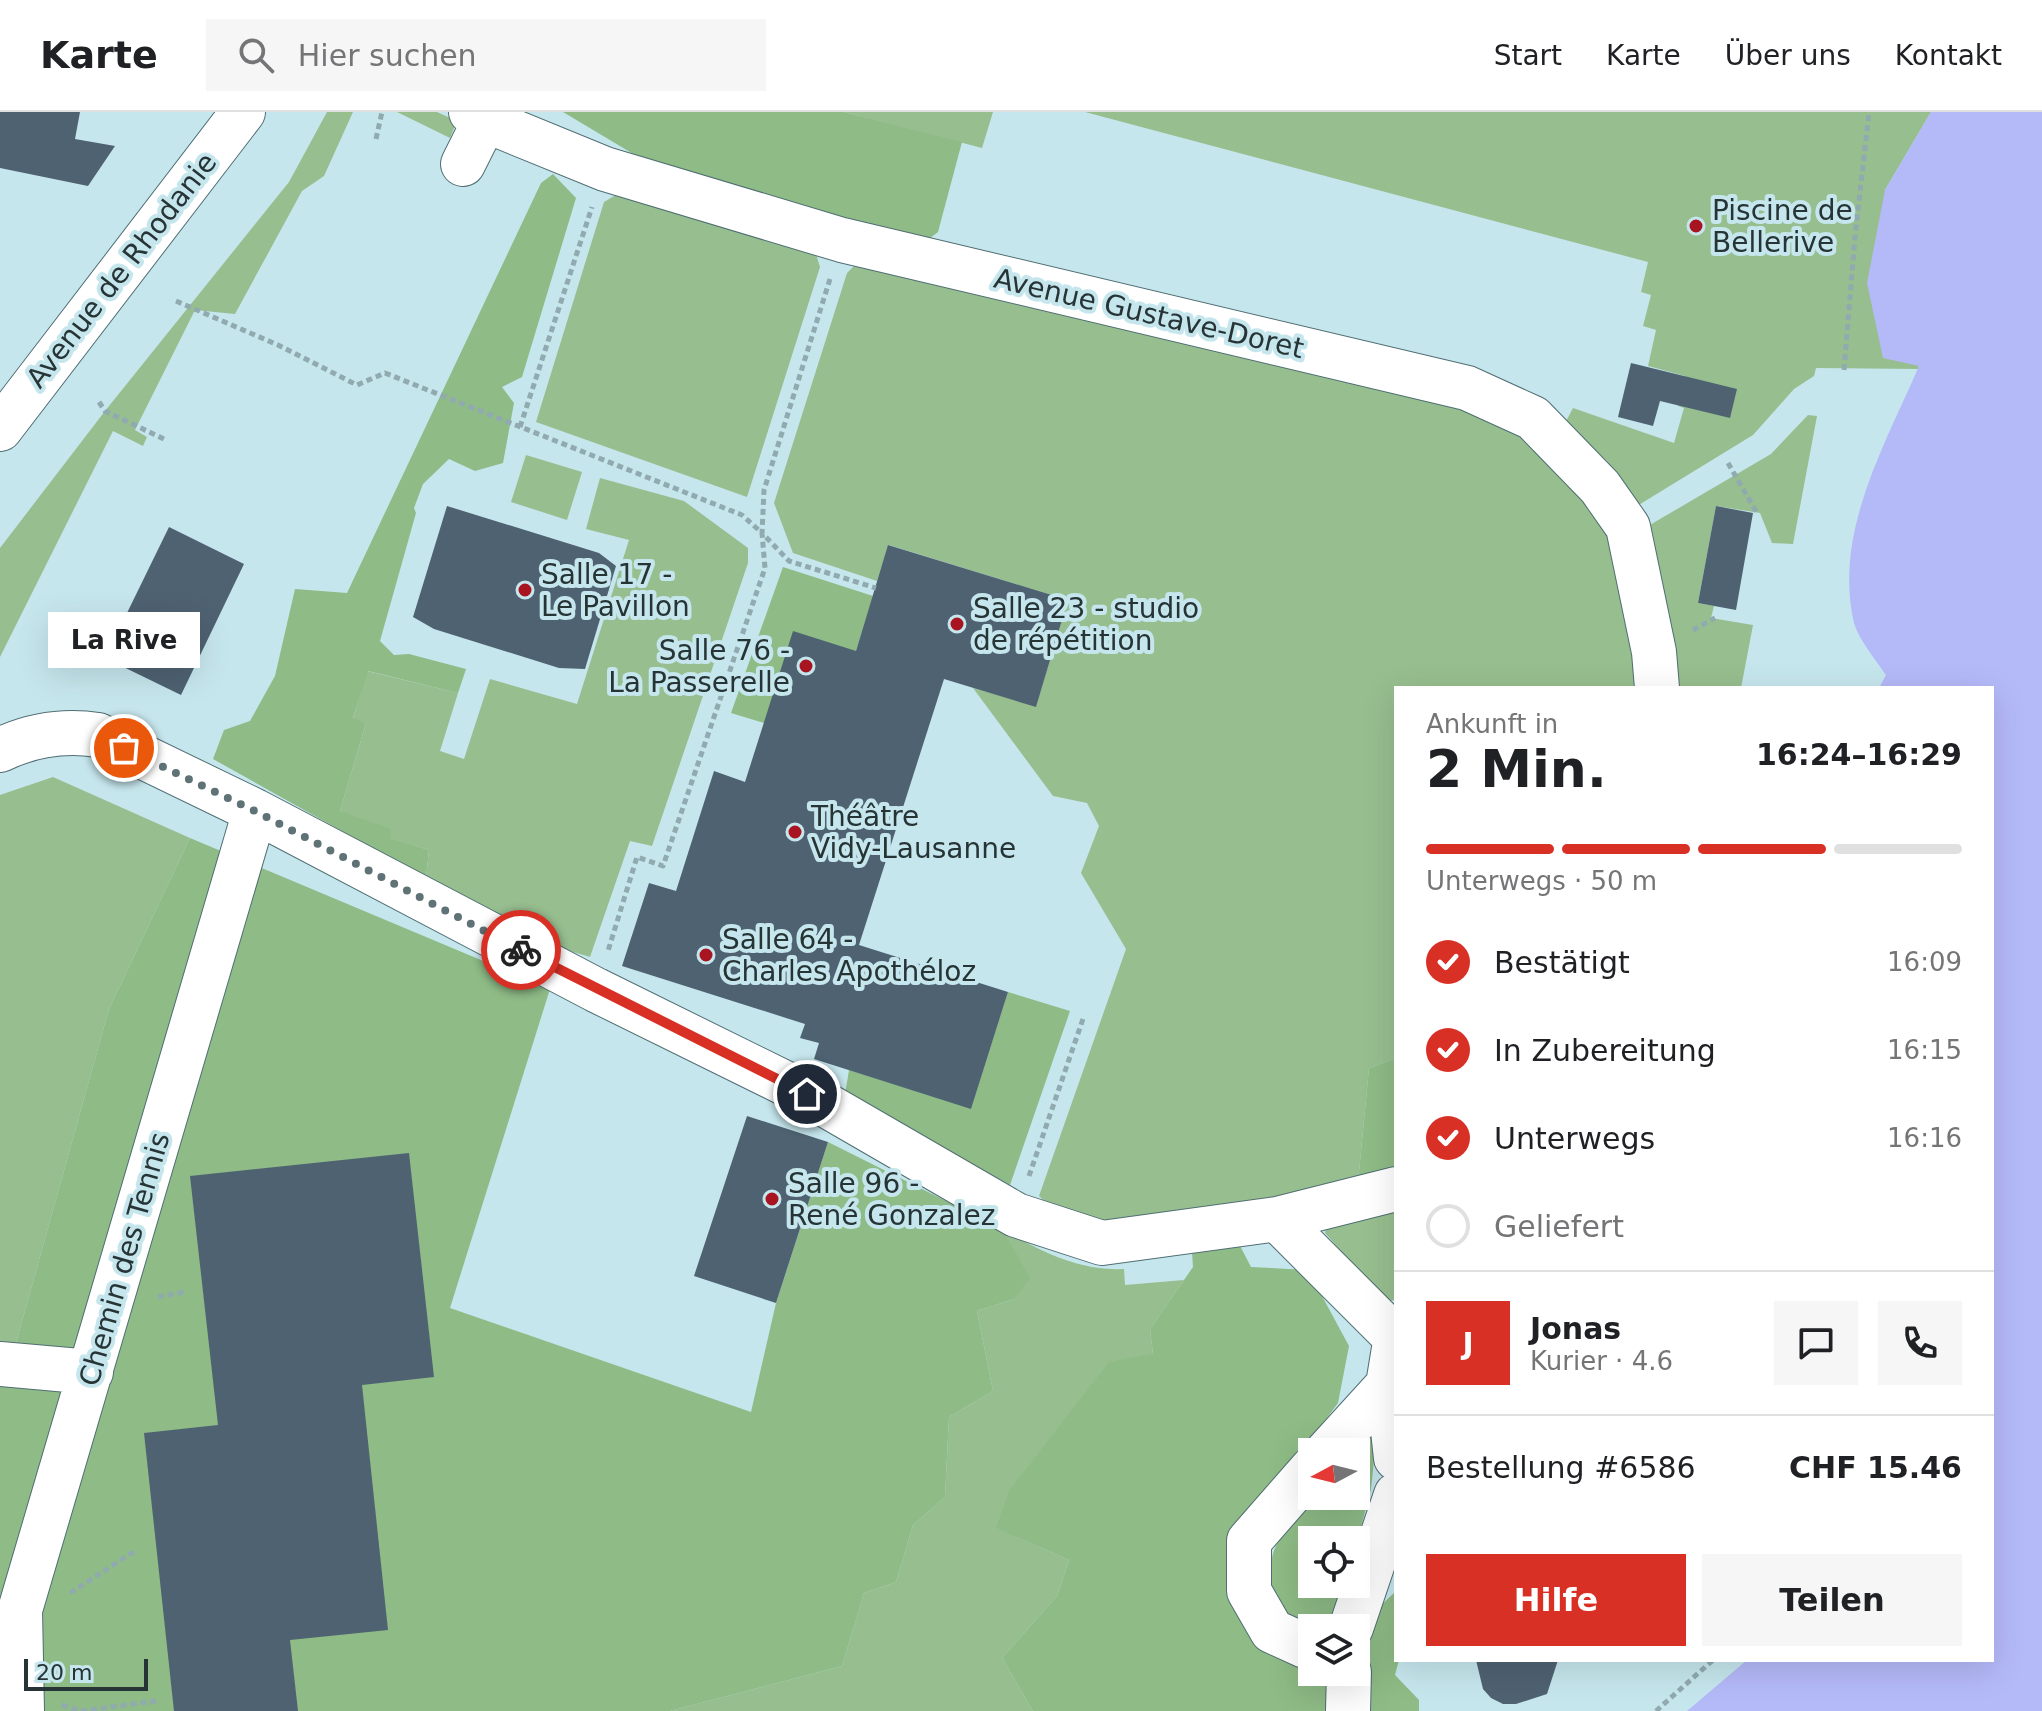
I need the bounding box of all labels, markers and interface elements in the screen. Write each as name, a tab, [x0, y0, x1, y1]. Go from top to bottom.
search box	[206, 19, 766, 91]
text: Karte	[40, 33, 158, 77]
icon: search	[234, 33, 278, 77]
text: Hier suchen	[298, 38, 477, 73]
text: Start	[1494, 39, 1562, 72]
text: Karte	[1606, 39, 1681, 72]
text: Über uns	[1725, 39, 1851, 72]
text: Kontakt	[1895, 39, 2002, 72]
street label: Avenue de Rhodanie	[19, 146, 223, 394]
place label: Piscine de Bellerive	[1712, 194, 1853, 259]
marker: Piscine de Bellerive	[1687, 217, 1705, 235]
street label: Avenue Gustave-Doret	[991, 262, 1307, 365]
place label: Salle 17 - Le Pavillon	[541, 558, 690, 623]
marker: Salle 17 - Le Pavillon	[516, 581, 534, 599]
place label: Salle 23 - studio de répétition	[973, 592, 1199, 657]
callout: La Rive	[48, 612, 200, 668]
marker: Salle 23 - studio de répétition	[948, 615, 966, 633]
text: La Rive	[71, 625, 177, 655]
place label: Salle 76 - La Passerelle	[608, 634, 790, 699]
marker: Salle 76 - La Passerelle	[797, 657, 815, 675]
text: Ankunft in	[1426, 709, 1558, 739]
pin	[90, 714, 158, 782]
icon: bag	[102, 726, 146, 770]
text: 16:24–16:29	[1756, 737, 1962, 772]
text: 2 Min.	[1426, 739, 1607, 799]
place label: Théâtre Vidy-Lausanne	[810, 800, 1016, 865]
marker: Théâtre Vidy-Lausanne	[786, 823, 804, 841]
text: Unterwegs · 50 m	[1426, 866, 1657, 896]
courier	[481, 910, 561, 990]
place label: Salle 64 - Charles Apothéloz	[722, 923, 976, 988]
icon: bike	[499, 928, 543, 972]
icon: check	[1426, 940, 1470, 984]
text: Bestätigt	[1494, 945, 1630, 980]
marker: Salle 64 - Charles Apothéloz	[697, 946, 715, 964]
text: 16:09	[1887, 947, 1962, 977]
icon: check	[1426, 1028, 1470, 1072]
text: In Zubereitung	[1494, 1033, 1716, 1068]
text: 16:15	[1887, 1035, 1962, 1065]
pin	[773, 1060, 841, 1128]
icon: home	[785, 1072, 829, 1116]
icon: check	[1426, 1116, 1470, 1160]
text: Unterwegs	[1494, 1121, 1655, 1156]
text: 16:16	[1887, 1123, 1962, 1153]
street label: Chemin des Tennis	[72, 1129, 176, 1390]
place label: Salle 96 - René Gonzalez	[788, 1167, 995, 1232]
marker: Salle 96 - René Gonzalez	[763, 1190, 781, 1208]
text: Geliefert	[1494, 1209, 1624, 1244]
button: chat	[1774, 1301, 1858, 1385]
button: phone	[1878, 1301, 1962, 1385]
text: Jonas	[1530, 1311, 1621, 1346]
text: J	[1462, 1326, 1474, 1361]
text: Kurier · 4.6	[1530, 1346, 1673, 1376]
north arrow	[1298, 1438, 1370, 1510]
map controls	[1298, 1438, 1370, 1686]
text: Bestellung #6586	[1426, 1450, 1696, 1485]
text: CHF 15.46	[1789, 1450, 1962, 1485]
button: locate	[1298, 1526, 1370, 1598]
button: Hilfe	[1426, 1554, 1686, 1646]
button: Teilen	[1702, 1554, 1962, 1646]
button: layers	[1298, 1614, 1370, 1686]
scale bar	[24, 1655, 148, 1691]
text: 20 m	[36, 1660, 92, 1685]

